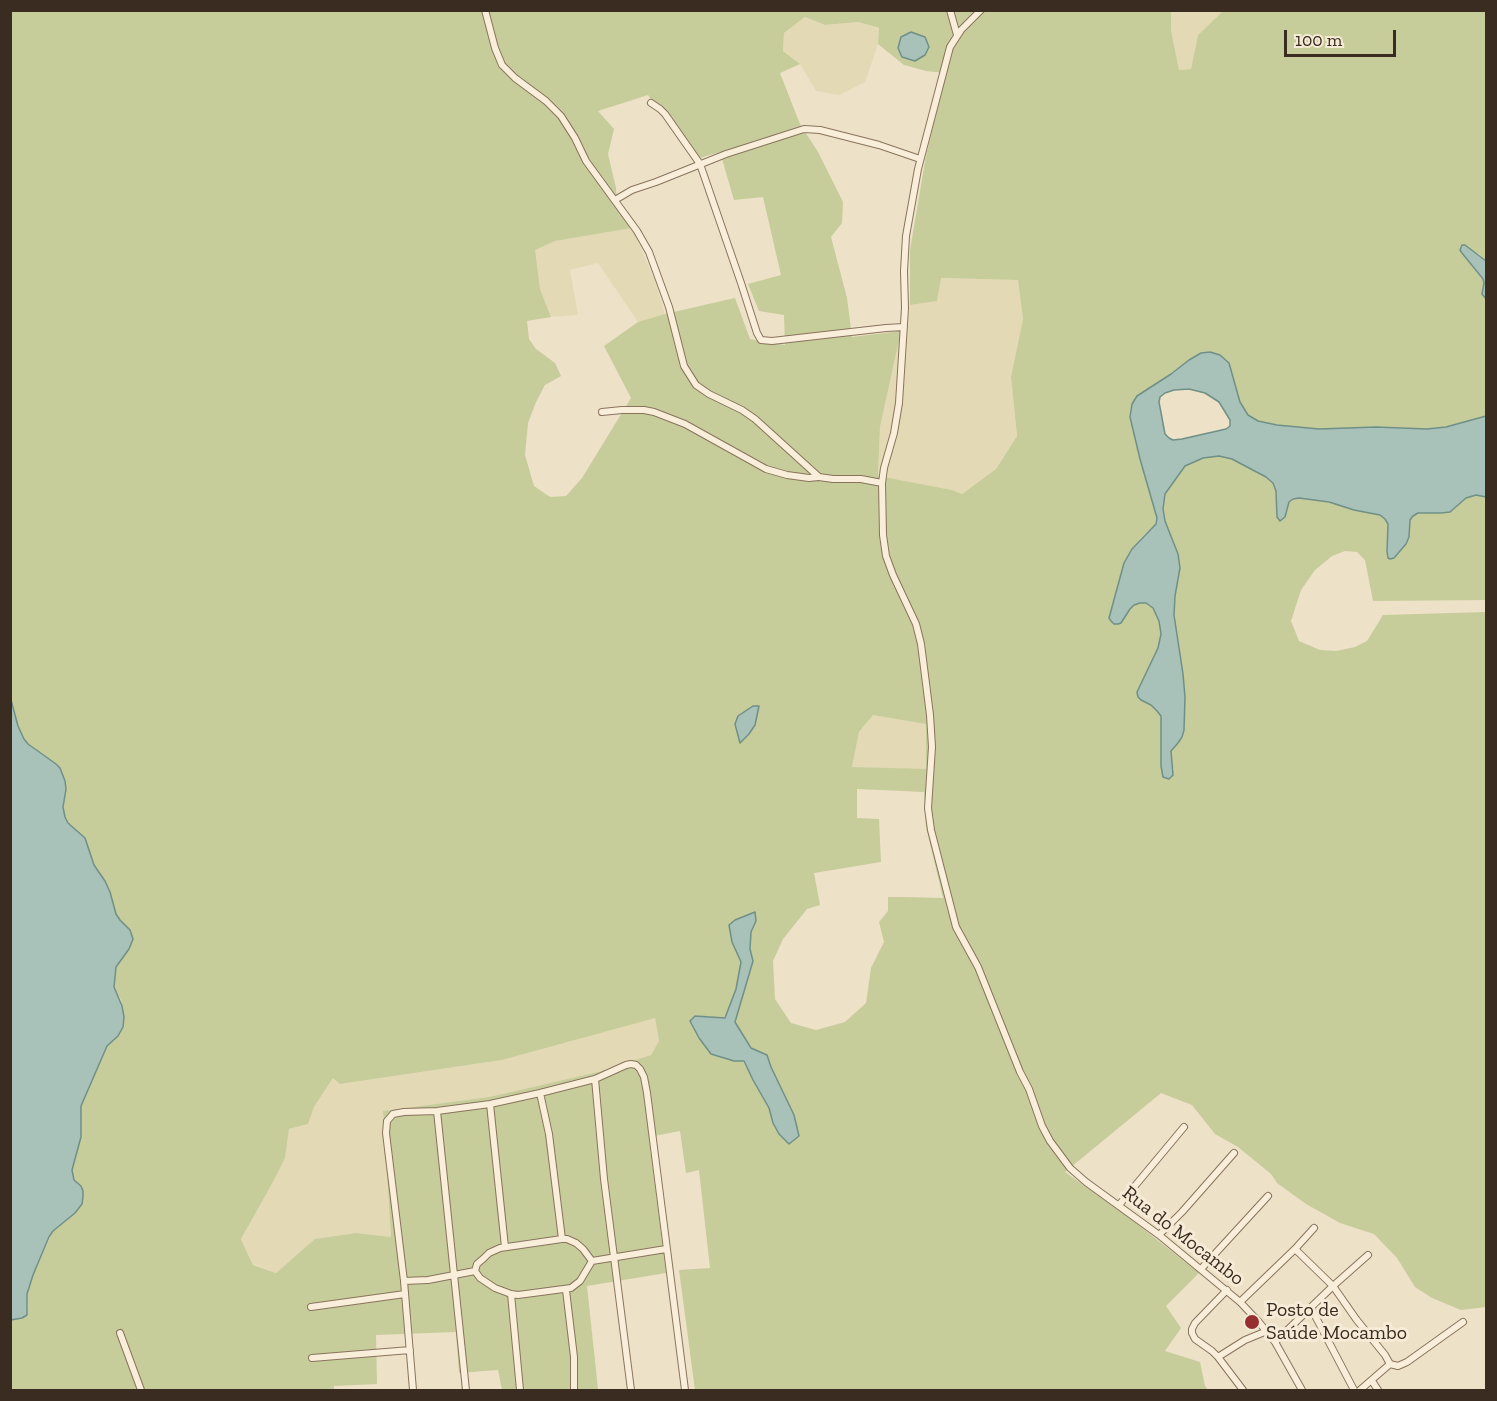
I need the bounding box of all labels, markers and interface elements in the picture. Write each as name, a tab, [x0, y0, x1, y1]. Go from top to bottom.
scale bar	[1287, 18, 1400, 56]
text: 100 m	[1295, 29, 1342, 51]
street label: Rua do Mocambo	[1117, 1181, 1249, 1291]
place label: Posto de Saúde Mocambo	[1266, 1298, 1407, 1345]
marker: Posto de Saúde Mocambo	[1243, 1313, 1261, 1331]

